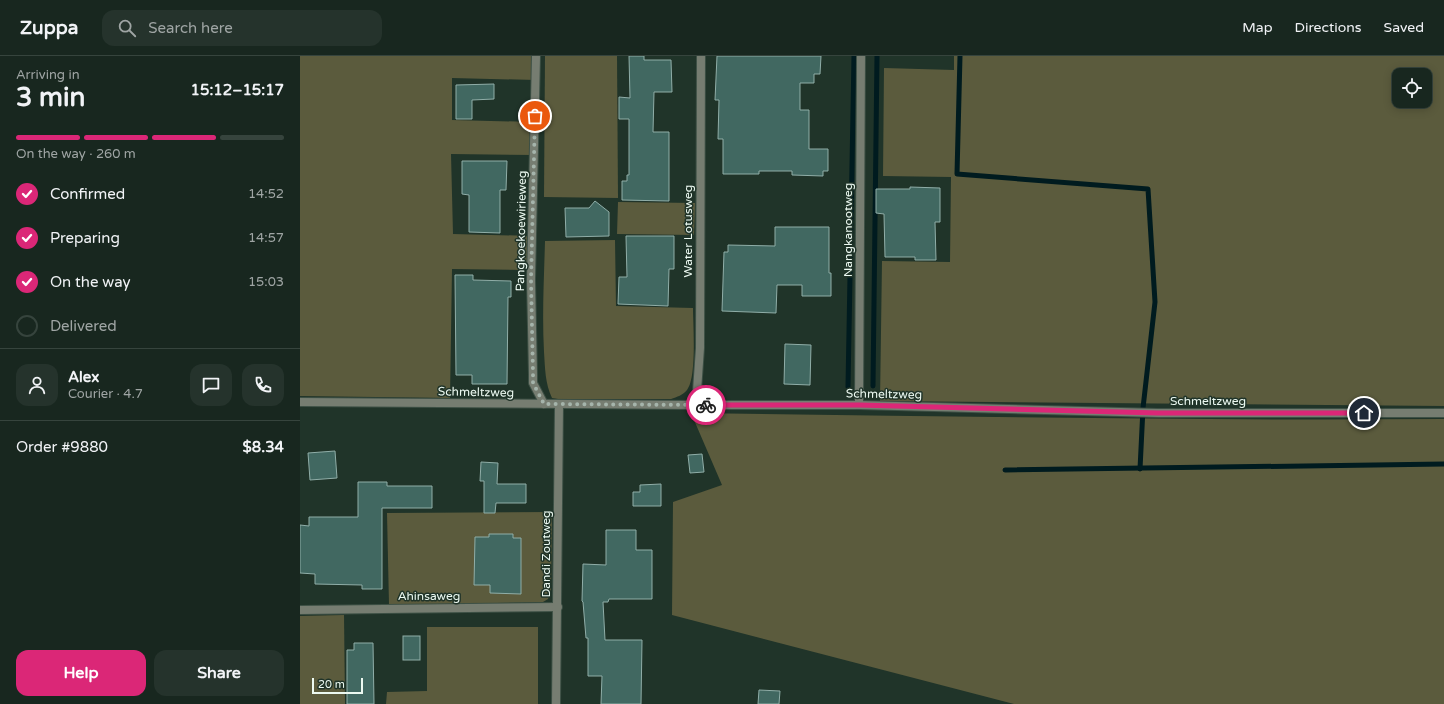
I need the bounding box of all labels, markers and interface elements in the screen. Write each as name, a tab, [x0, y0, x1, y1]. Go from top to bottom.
search box	[102, 10, 382, 46]
text: Zuppa	[20, 17, 78, 39]
icon: search	[116, 17, 138, 39]
text: Search here	[148, 19, 233, 37]
text: Map	[1242, 19, 1273, 36]
text: Directions	[1295, 19, 1362, 36]
text: Saved	[1384, 19, 1424, 36]
text: Arriving in	[16, 67, 80, 83]
map controls	[1392, 68, 1432, 108]
button: locate	[1392, 68, 1432, 108]
text: 15:12–15:17	[191, 81, 284, 99]
text: 3 min	[16, 82, 85, 113]
pin	[518, 99, 552, 133]
icon: bag	[524, 105, 546, 127]
text: On the way · 260 m	[16, 146, 136, 162]
street label: Pangkoekoewirieweg	[513, 170, 529, 292]
icon: check	[16, 183, 38, 205]
street label: Nangkanootweg	[841, 183, 855, 277]
text: Confirmed	[50, 185, 125, 203]
street label: Water Lotusweg	[681, 185, 695, 277]
text: 14:52	[248, 186, 284, 202]
icon: check	[16, 227, 38, 249]
text: Preparing	[50, 229, 120, 247]
text: 14:57	[248, 230, 284, 246]
icon: check	[16, 271, 38, 293]
text: On the way	[50, 273, 130, 291]
text: 15:03	[248, 274, 284, 290]
text: Delivered	[50, 317, 117, 335]
button: person	[16, 364, 58, 406]
button: chat	[190, 364, 232, 406]
button: phone	[242, 364, 284, 406]
text: Alex	[68, 368, 99, 386]
street label: Schmeltzweg	[438, 384, 514, 400]
courier	[686, 385, 726, 425]
text: Courier · 4.7	[68, 386, 143, 402]
street label: Schmeltzweg	[846, 386, 922, 402]
icon: bike	[695, 394, 717, 416]
street label: Schmeltzweg	[1170, 394, 1246, 408]
pin	[1347, 396, 1381, 430]
icon: home	[1353, 402, 1375, 424]
text: Order #9880	[16, 438, 108, 456]
text: $8.34	[243, 438, 284, 456]
street label: Dandi Zoutweg	[539, 510, 553, 598]
street label: Ahinsaweg	[398, 589, 460, 603]
button: Help	[16, 650, 146, 696]
button: Share	[154, 650, 284, 696]
scale bar	[312, 676, 363, 695]
text: 20 m	[318, 678, 345, 691]

